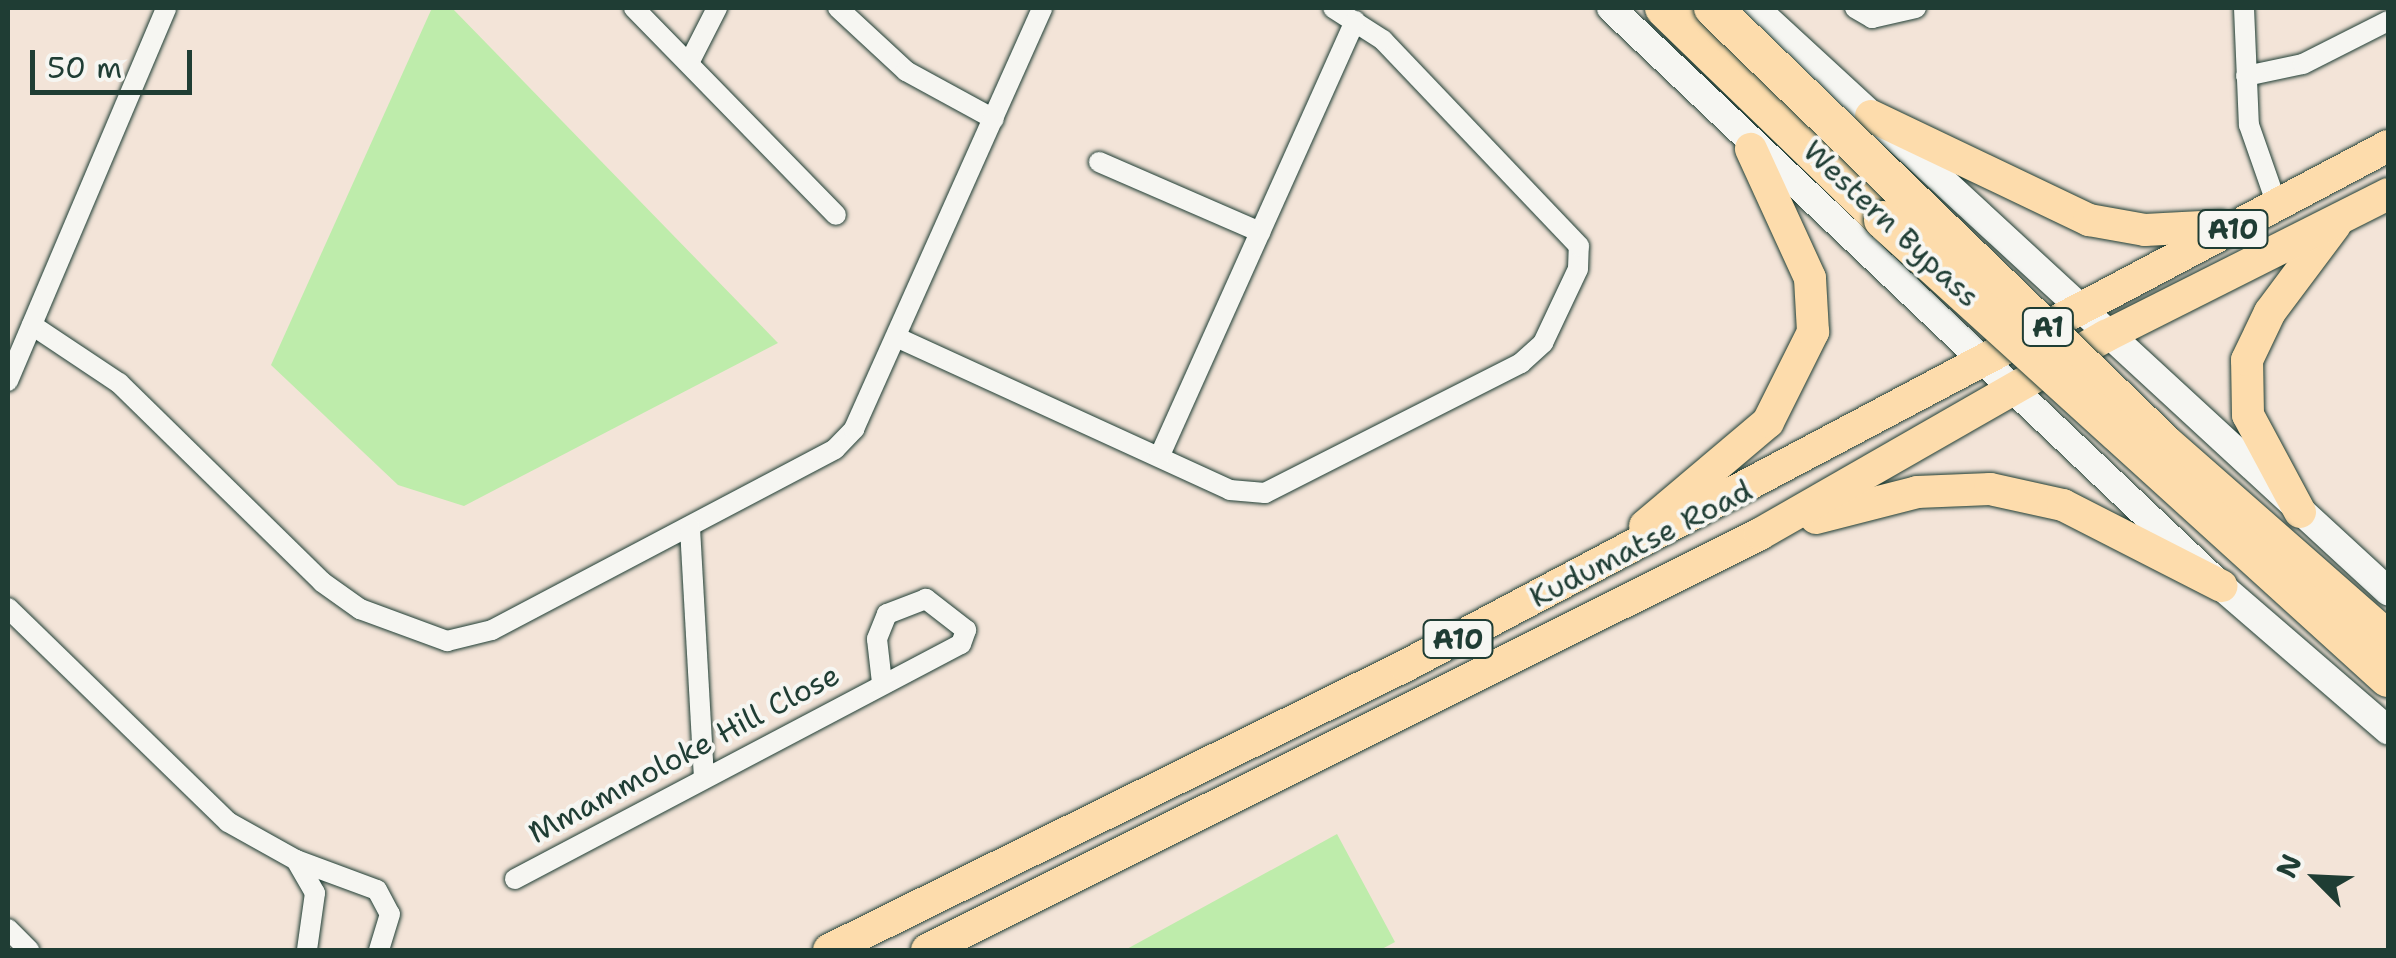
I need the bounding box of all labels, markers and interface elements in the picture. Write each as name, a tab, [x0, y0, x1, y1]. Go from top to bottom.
scale bar	[35, 30, 198, 92]
text: 50 m	[47, 47, 122, 88]
street label: Western Bypass	[1795, 133, 1987, 315]
road number: A10	[2196, 206, 2270, 252]
road number: A1	[2020, 304, 2076, 350]
street label: Kudumatse Road	[1524, 472, 1758, 616]
road number: A10	[1420, 616, 1496, 662]
street label: Mmammoloke Hill Close	[522, 657, 846, 851]
north arrow	[2266, 828, 2366, 928]
text: N	[2267, 848, 2310, 884]

